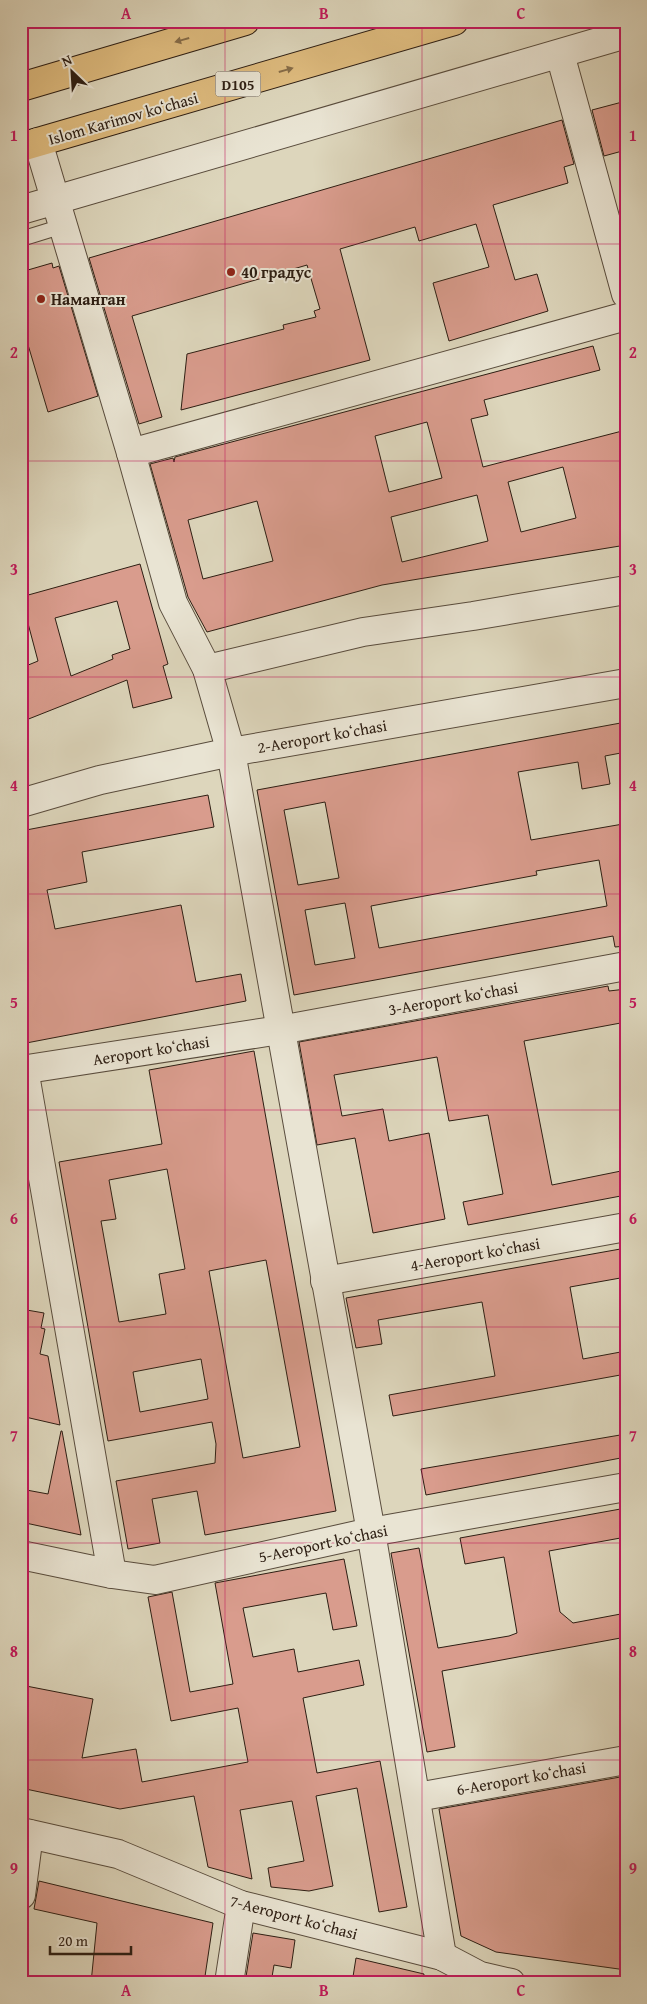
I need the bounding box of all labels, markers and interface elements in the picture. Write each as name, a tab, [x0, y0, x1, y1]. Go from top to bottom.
text: A	[121, 1, 132, 25]
text: B	[319, 1, 329, 25]
text: C	[516, 1, 526, 25]
one-way arrow	[174, 37, 189, 45]
north arrow	[48, 48, 98, 98]
text: N	[58, 49, 76, 71]
one-way arrow	[279, 66, 294, 74]
road number: D105	[216, 72, 260, 96]
street label: Islom Karimov koʻchasi	[45, 85, 201, 151]
text: 1	[10, 123, 18, 147]
text: 1	[629, 123, 637, 147]
place label: 40 градус	[241, 260, 312, 284]
marker: 40 градус	[225, 266, 237, 278]
place label: Наманган	[51, 287, 126, 311]
marker: Наманган	[35, 293, 47, 305]
text: 2	[10, 340, 18, 364]
text: 2	[629, 340, 637, 364]
text: 3	[10, 557, 18, 581]
text: 3	[629, 557, 637, 581]
street label: 2-Aeroport koʻchasi	[255, 713, 389, 759]
text: 4	[10, 773, 18, 797]
text: 4	[629, 773, 637, 797]
street label: 3-Aeroport koʻchasi	[386, 975, 520, 1021]
text: 5	[10, 990, 18, 1014]
text: 5	[629, 990, 637, 1014]
street label: Aeroport koʻchasi	[91, 1029, 212, 1071]
text: 6	[10, 1206, 18, 1230]
text: 6	[629, 1206, 637, 1230]
street label: 4-Aeroport koʻchasi	[408, 1231, 542, 1277]
text: 7	[10, 1423, 18, 1447]
text: 7	[629, 1423, 637, 1447]
street label: 5-Aeroport koʻchasi	[256, 1518, 390, 1568]
text: 8	[10, 1639, 18, 1663]
text: 8	[629, 1639, 637, 1663]
street label: 6-Aeroport koʻchasi	[454, 1755, 588, 1801]
text: 9	[10, 1856, 18, 1880]
text: 9	[629, 1856, 637, 1880]
street label: 7-Aeroport koʻchasi	[227, 1888, 361, 1946]
scale bar	[50, 1924, 131, 1956]
text: 20 m	[58, 1930, 89, 1951]
text: A	[121, 1978, 132, 2002]
text: B	[319, 1978, 329, 2002]
text: C	[516, 1978, 526, 2002]

